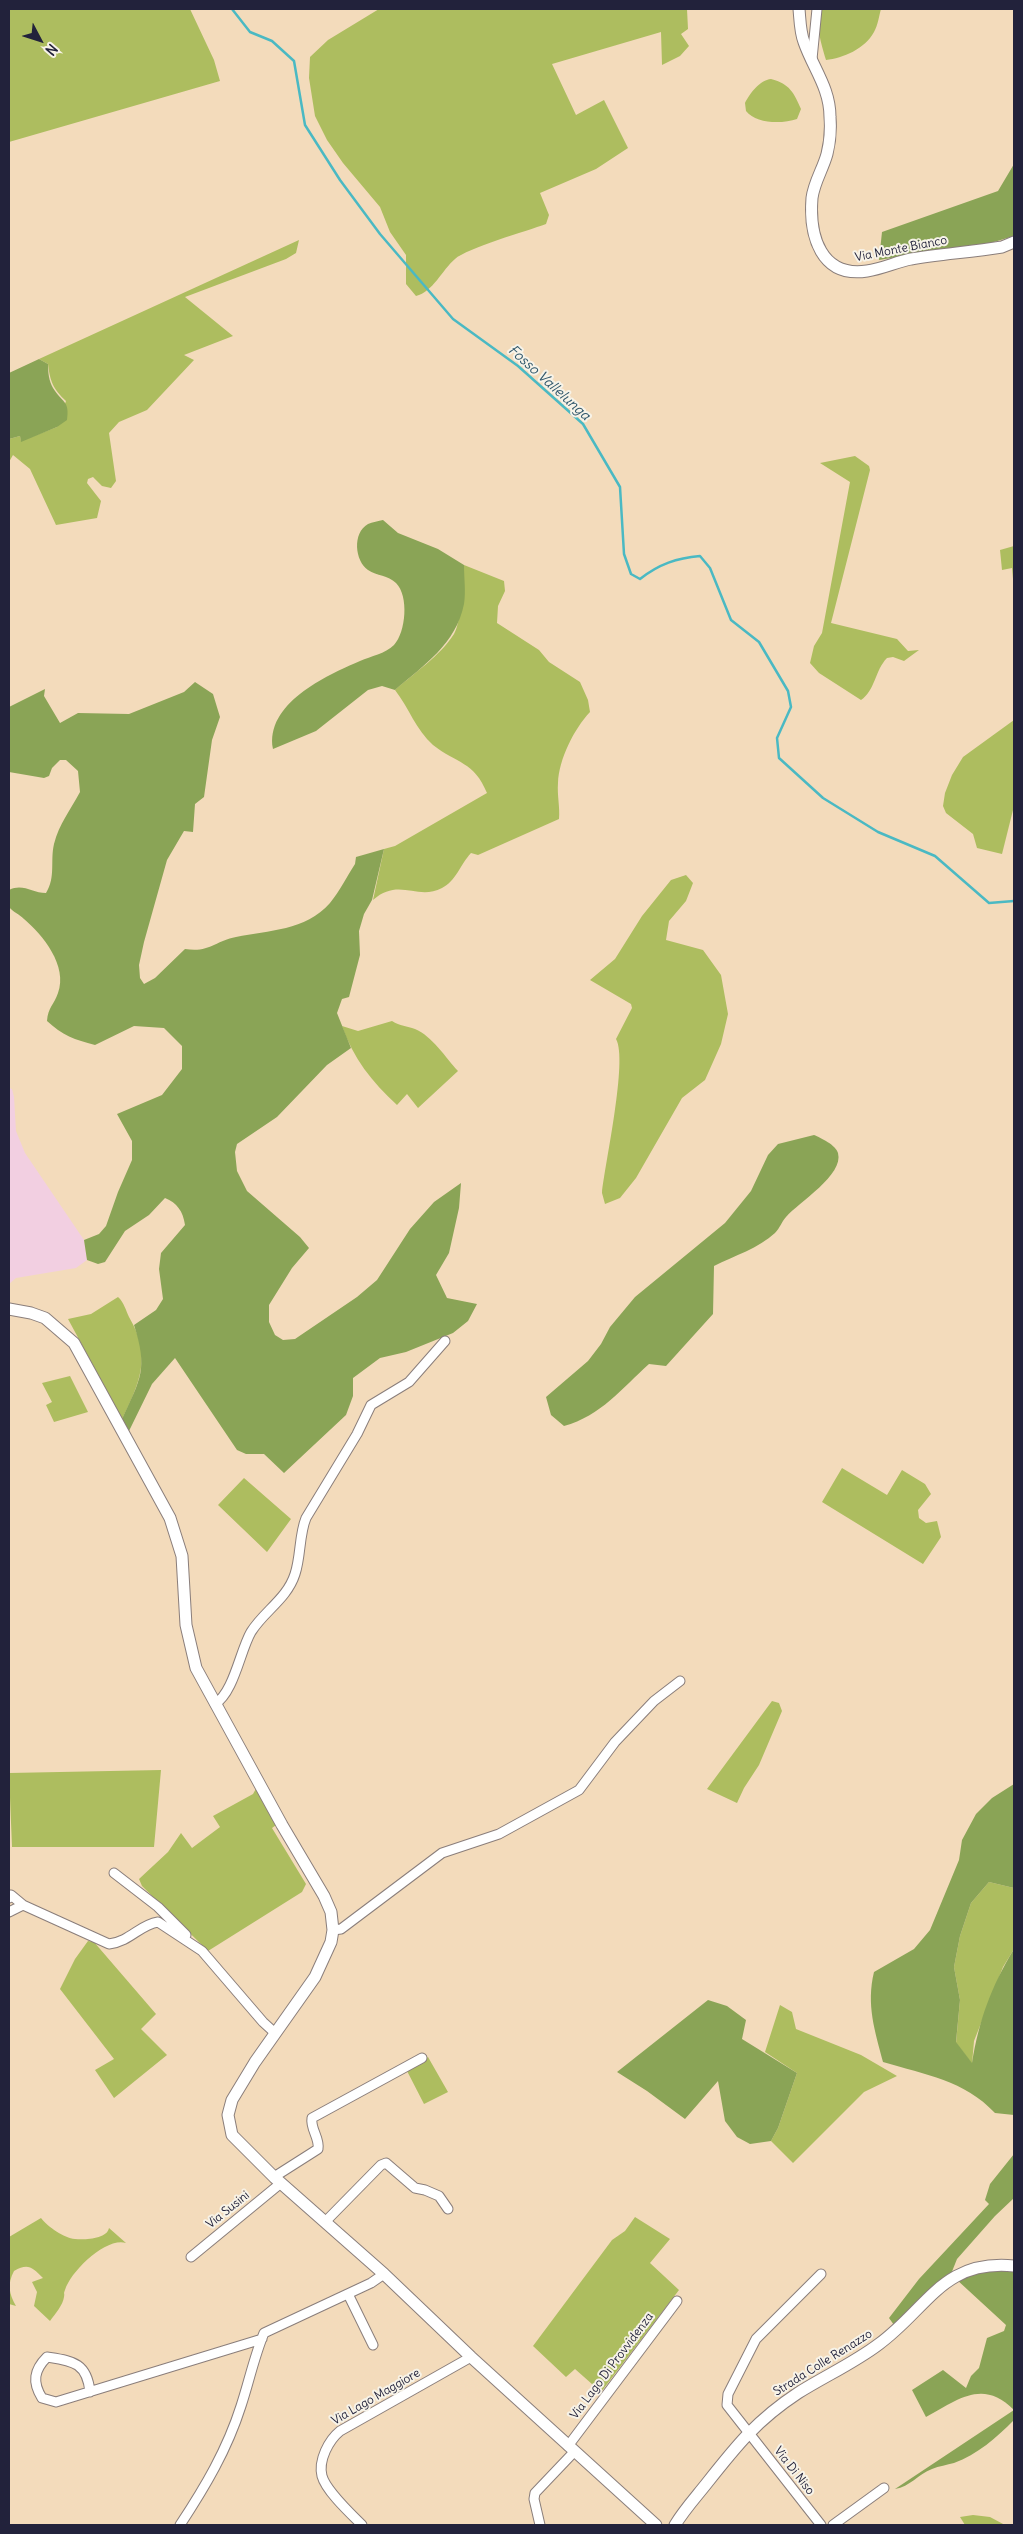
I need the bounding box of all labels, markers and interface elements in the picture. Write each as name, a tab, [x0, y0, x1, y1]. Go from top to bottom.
north arrow	[15, 15, 65, 65]
text: N	[41, 40, 61, 59]
street label: Via Monte Bianco	[854, 233, 948, 265]
water label: Fosso Vallelunga	[505, 342, 593, 424]
street label: Via Susini	[204, 2188, 252, 2232]
street label: Via Lago Di Provvidenza	[567, 2310, 657, 2422]
street label: Strada Colle Renazzo	[771, 2327, 875, 2399]
street label: Via Lago Maggiore	[329, 2366, 423, 2428]
street label: Via Di Niso	[771, 2444, 817, 2498]

